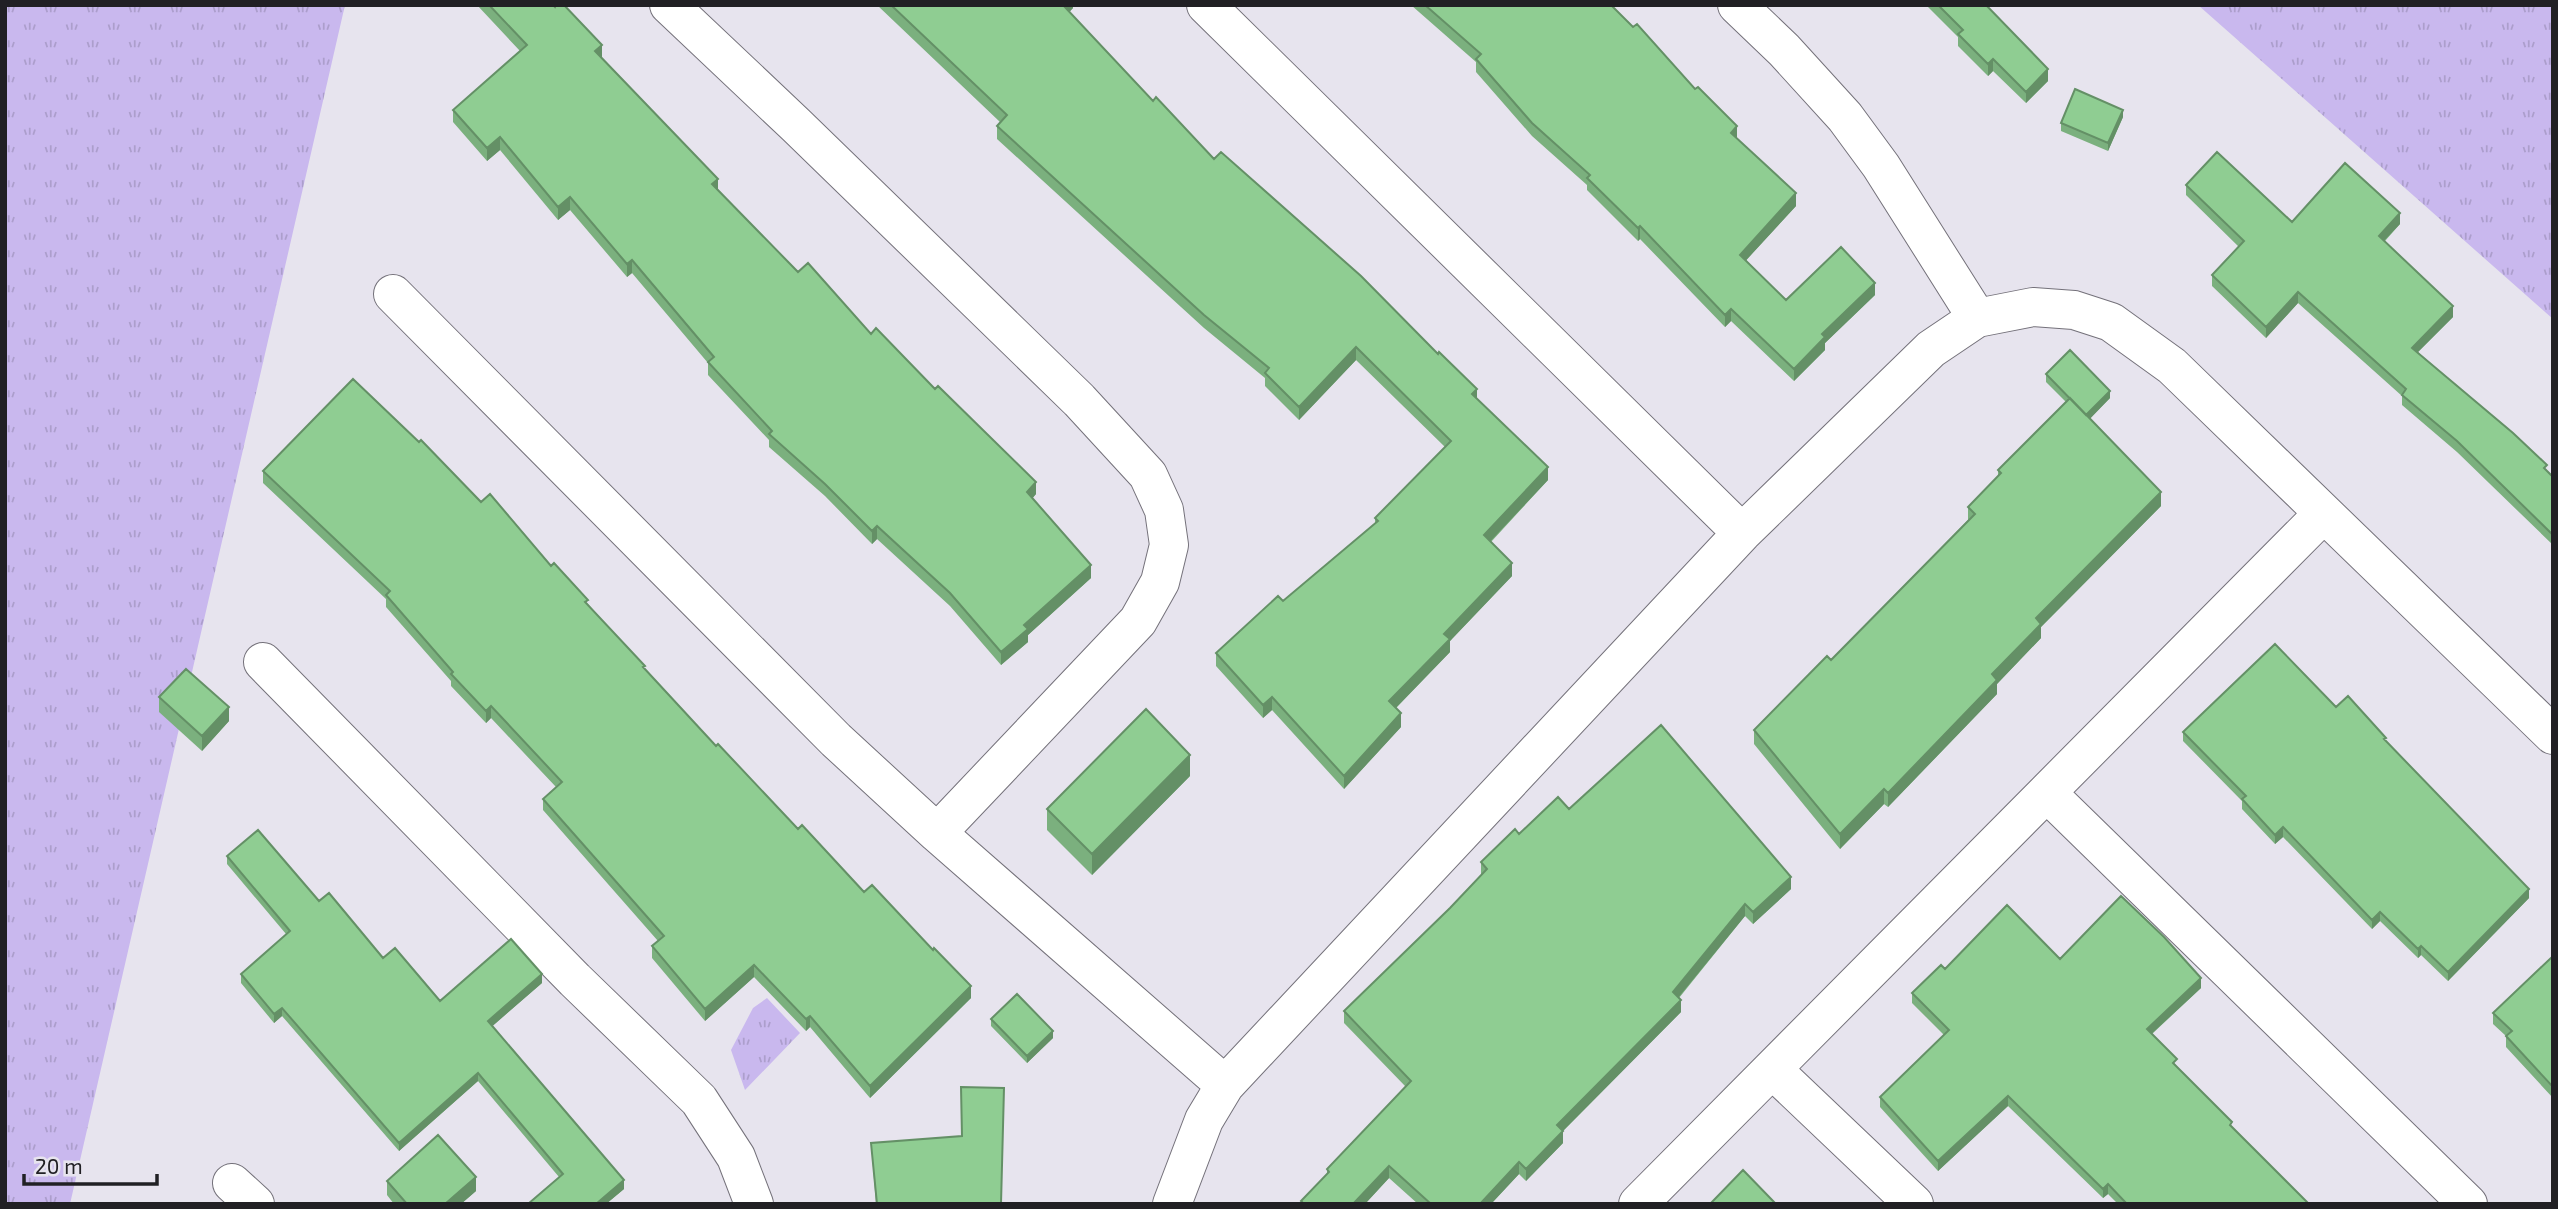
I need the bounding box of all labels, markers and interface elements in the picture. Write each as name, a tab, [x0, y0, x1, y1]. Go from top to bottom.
scale bar	[24, 1142, 158, 1186]
text: 20 m	[35, 1153, 83, 1178]

